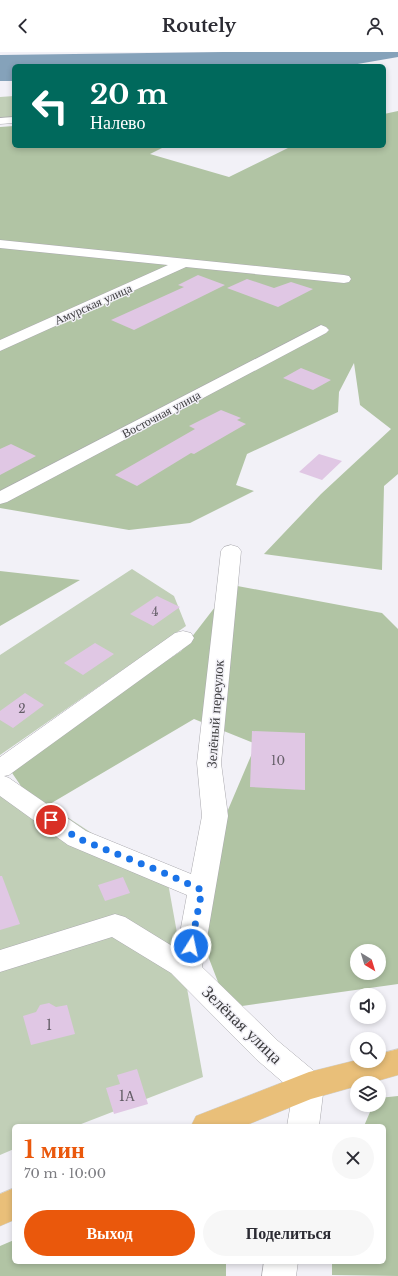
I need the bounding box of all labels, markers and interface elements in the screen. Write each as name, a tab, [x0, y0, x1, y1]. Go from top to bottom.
icon: back	[12, 15, 34, 37]
text: Routely	[162, 15, 236, 37]
icon: person	[364, 15, 386, 37]
text: 20 m	[90, 77, 168, 112]
icon: left	[24, 80, 76, 132]
text: Налево	[90, 112, 146, 134]
street label: Амурская улица	[52, 280, 135, 328]
street label: Восточная улица	[119, 387, 203, 441]
house number: 4	[151, 604, 159, 619]
street label: Зелёный переулок	[202, 659, 228, 769]
house number: 2	[18, 701, 26, 716]
house number: 10	[271, 753, 285, 768]
pin	[34, 803, 68, 837]
icon: arrive	[40, 809, 62, 831]
position arrow	[170, 925, 212, 967]
north arrow	[350, 944, 386, 980]
map controls	[350, 944, 386, 1112]
street label: Зелёная улица	[198, 982, 287, 1069]
button: sound	[350, 988, 386, 1024]
house number: 1	[46, 1016, 52, 1034]
button: search	[350, 1032, 386, 1068]
button: layers	[350, 1076, 386, 1112]
house number: 1А	[119, 1087, 136, 1105]
text: 1 мин	[24, 1135, 85, 1164]
button: close	[332, 1137, 374, 1179]
text: 70 m · 10:00	[24, 1165, 106, 1182]
button: Выход	[24, 1210, 195, 1256]
button: Поделиться	[203, 1210, 374, 1256]

